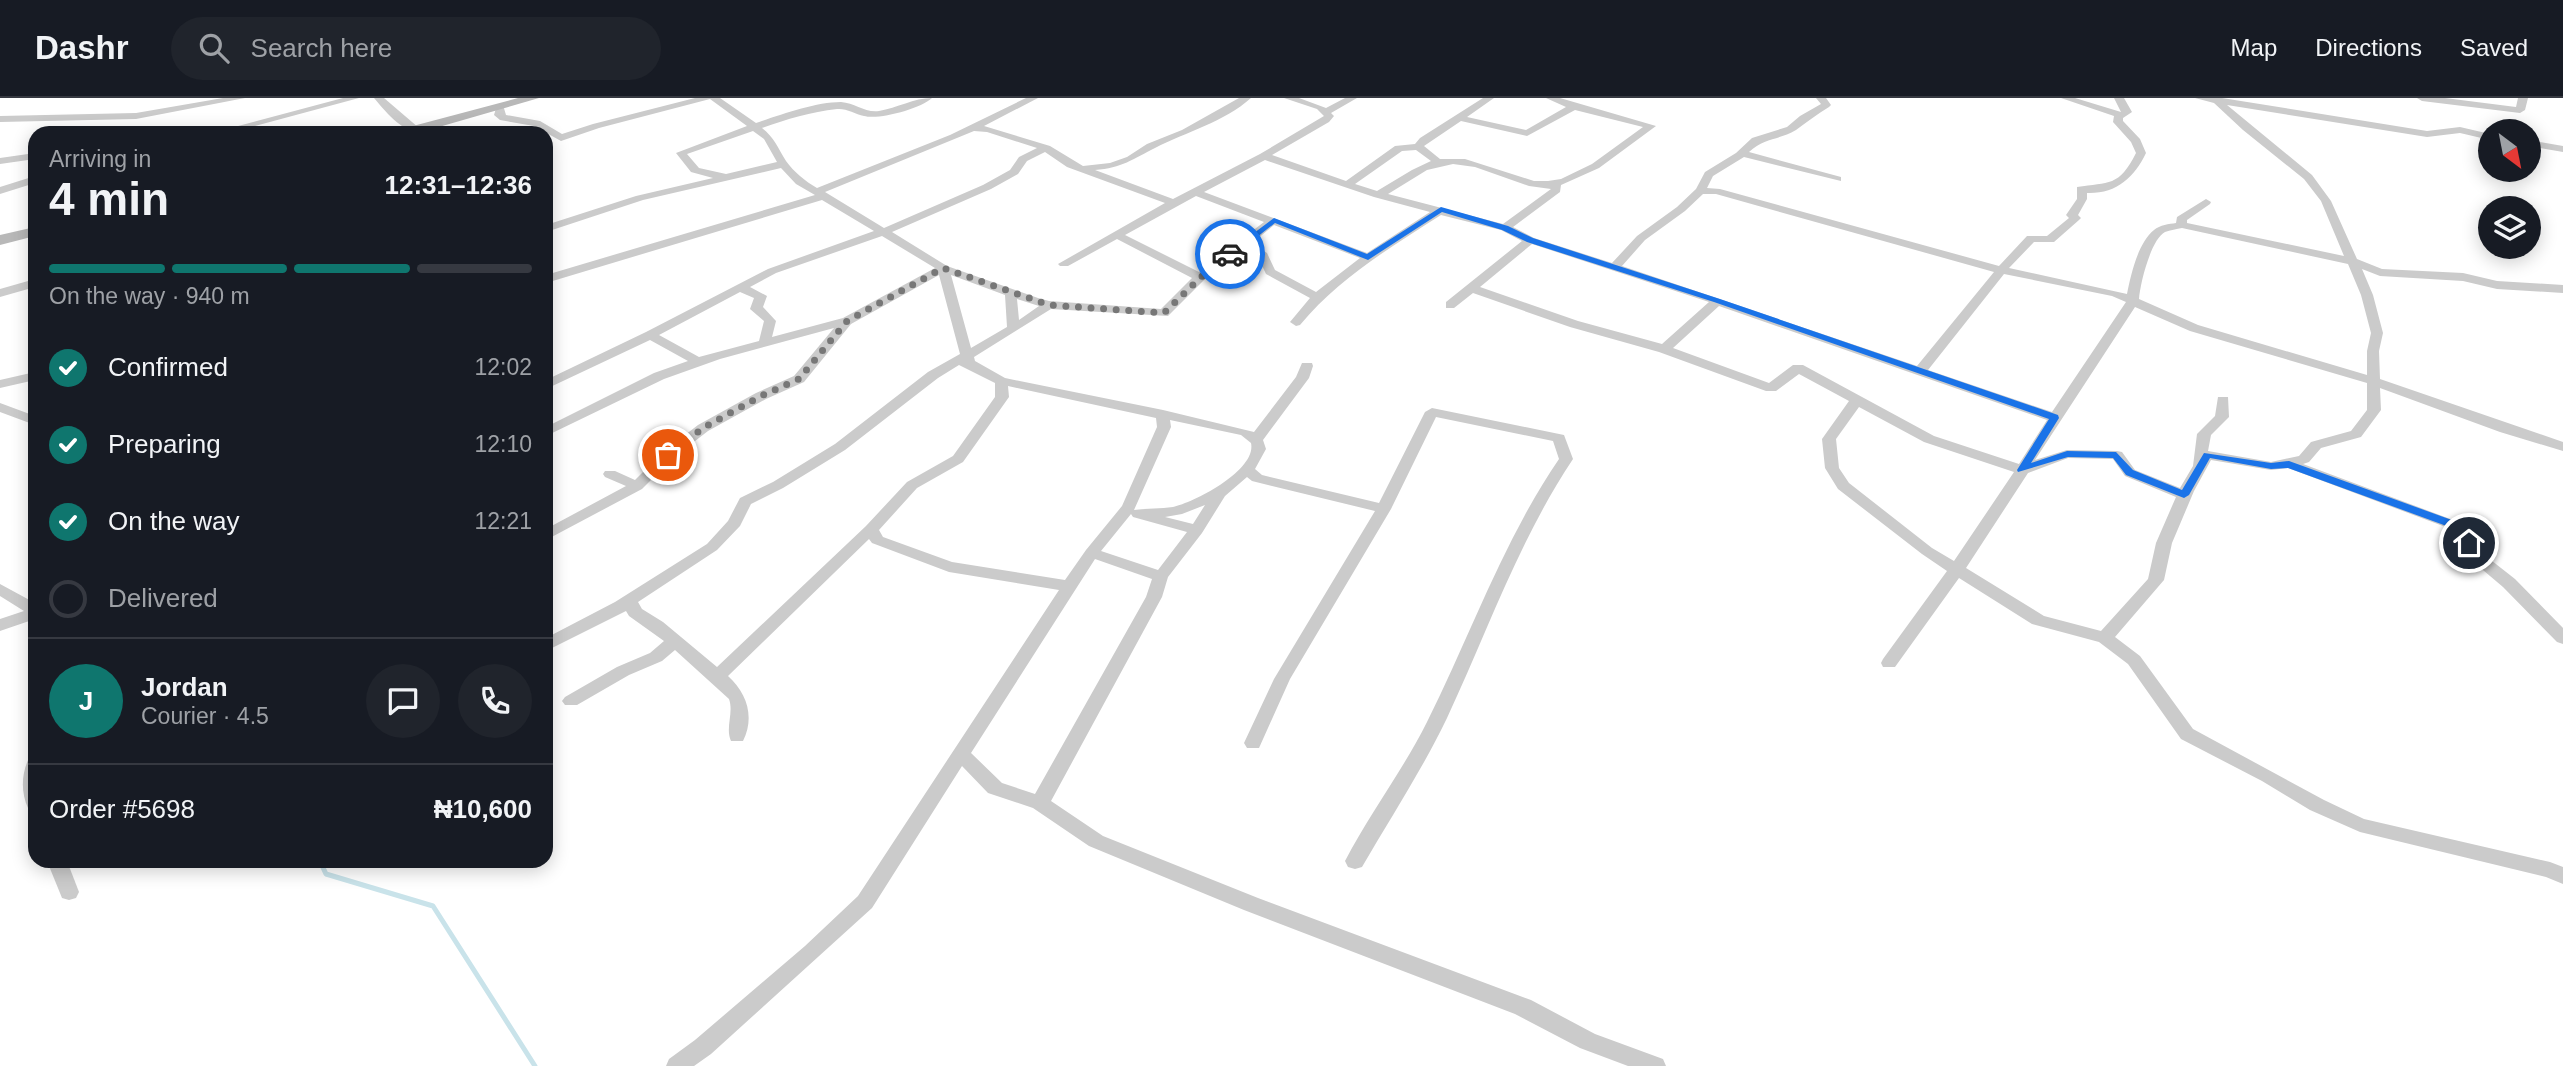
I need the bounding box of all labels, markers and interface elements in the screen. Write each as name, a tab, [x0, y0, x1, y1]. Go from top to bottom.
search box	[171, 17, 661, 80]
text: Dashr	[35, 29, 129, 66]
icon: search	[195, 29, 233, 67]
text: Search here	[251, 33, 392, 63]
text: Map	[2231, 34, 2277, 61]
text: Directions	[2315, 34, 2422, 61]
text: Saved	[2460, 34, 2528, 61]
north arrow	[2478, 119, 2541, 182]
map controls	[2478, 119, 2541, 259]
text: Arriving in	[49, 146, 151, 172]
text: 12:31–12:36	[385, 170, 532, 200]
text: 4 min	[49, 173, 169, 225]
button: layers	[2478, 196, 2541, 259]
courier	[1195, 219, 1265, 289]
icon: car	[1211, 235, 1249, 273]
text: On the way · 940 m	[49, 283, 250, 309]
icon: check	[49, 349, 87, 387]
text: Confirmed	[108, 352, 228, 382]
text: 12:02	[474, 354, 532, 380]
pin	[638, 425, 698, 485]
icon: check	[49, 426, 87, 464]
text: Preparing	[108, 429, 221, 459]
text: 12:10	[474, 431, 532, 457]
icon: bag	[649, 436, 687, 474]
icon: check	[49, 503, 87, 541]
text: On the way	[108, 506, 240, 536]
text: 12:21	[474, 508, 532, 534]
pin	[2439, 513, 2499, 573]
icon: home	[2450, 524, 2488, 562]
text: Delivered	[108, 583, 218, 613]
button: chat	[366, 664, 440, 738]
button: phone	[458, 664, 532, 738]
text: Jordan	[141, 672, 228, 702]
text: J	[79, 686, 93, 716]
text: Courier · 4.5	[141, 703, 269, 729]
text: Order #5698	[49, 794, 195, 824]
text: ₦10,600	[434, 794, 532, 824]

